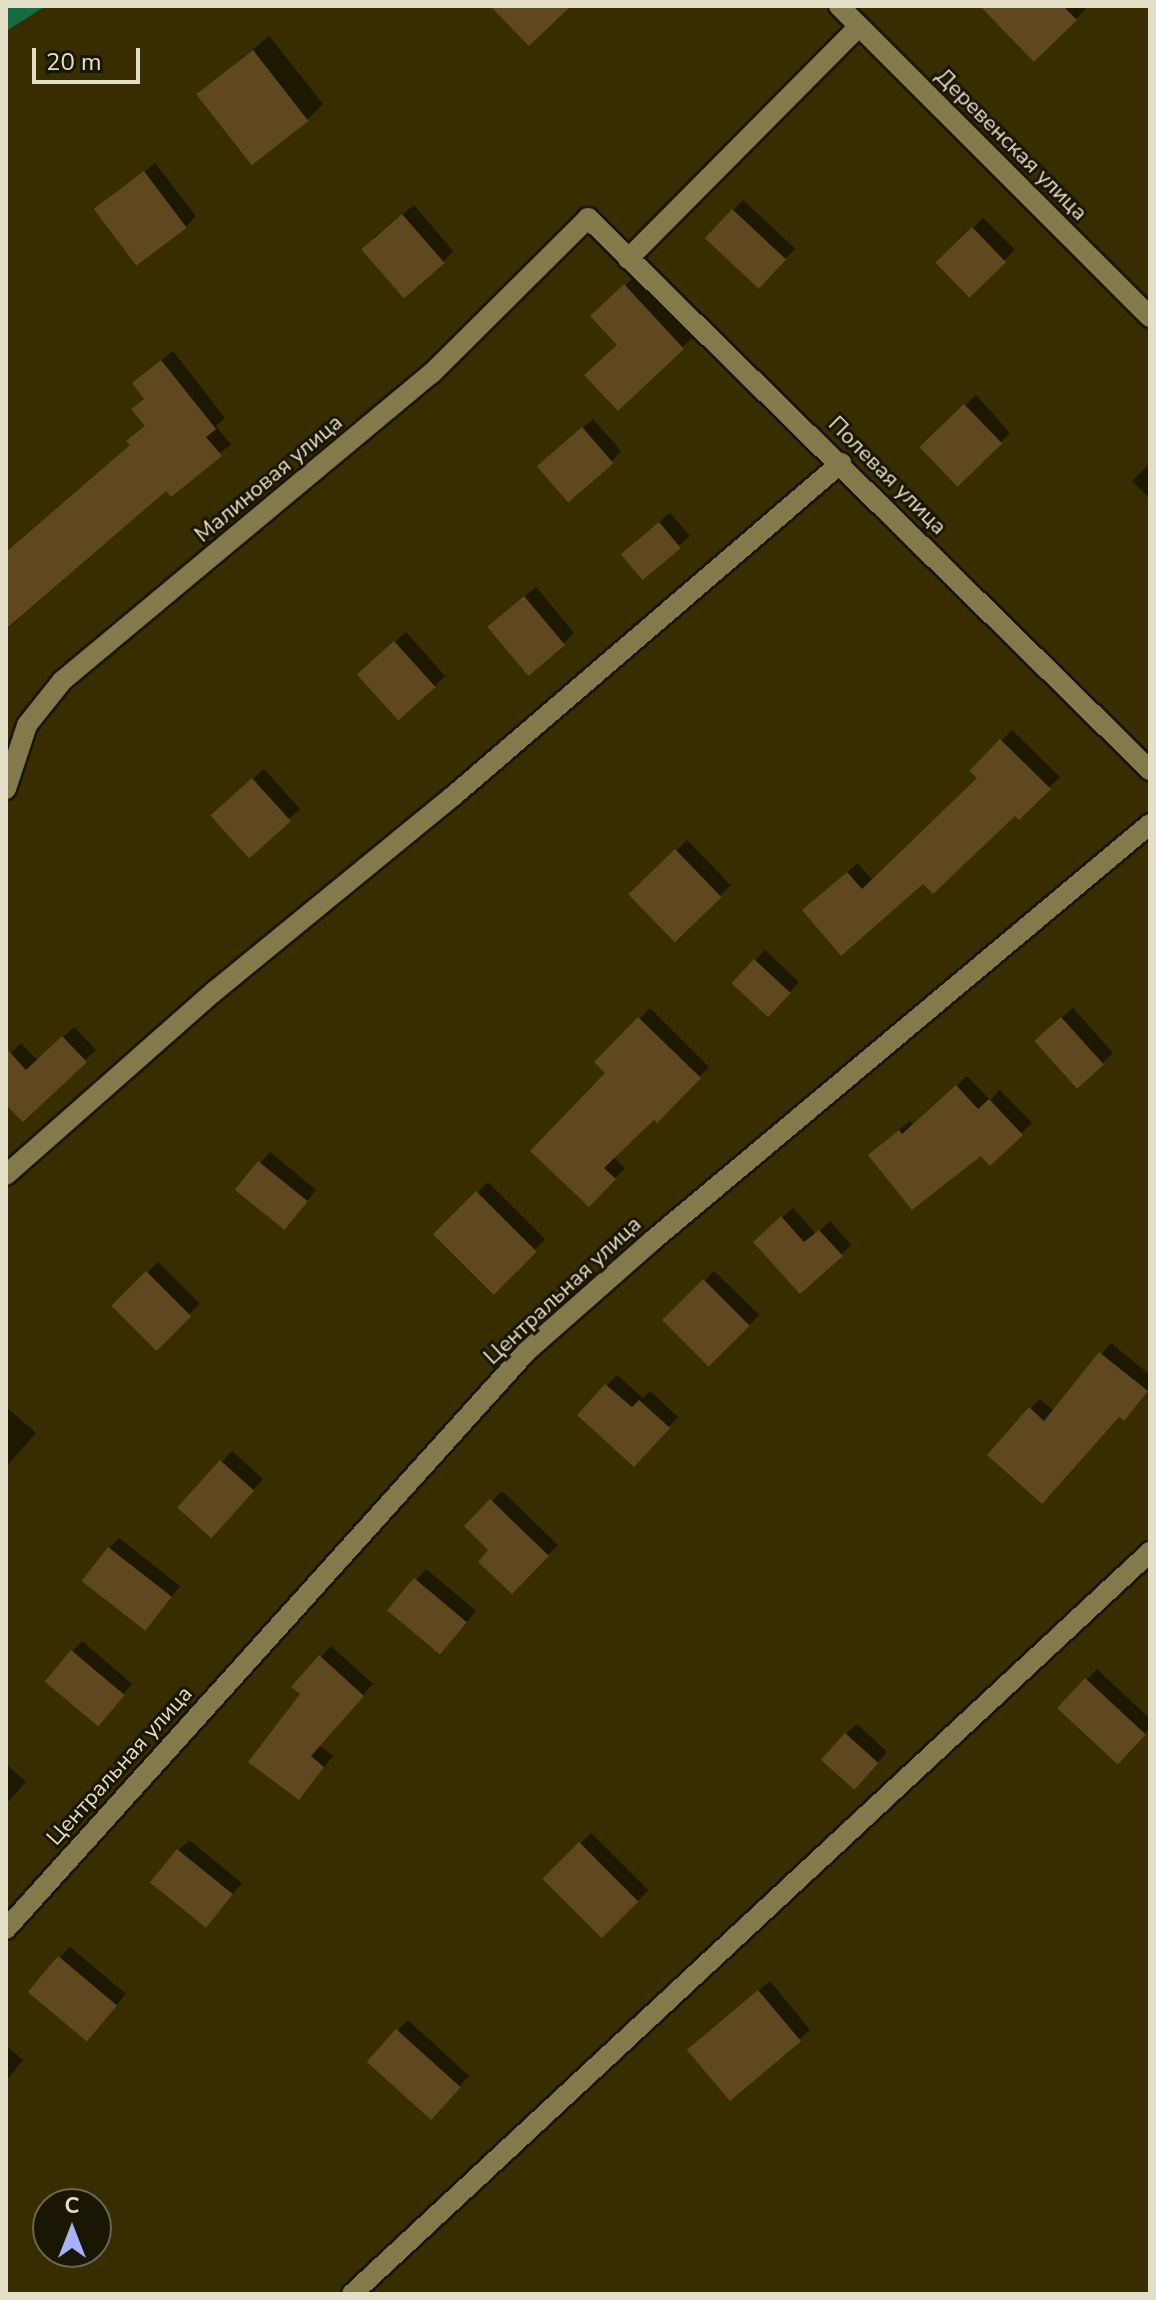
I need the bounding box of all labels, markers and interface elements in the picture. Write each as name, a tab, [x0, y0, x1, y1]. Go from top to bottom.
scale bar	[36, 32, 144, 82]
text: 20 m	[46, 46, 102, 78]
street label: Деревенская улица	[930, 64, 1092, 226]
street label: Малиновая улица	[190, 410, 348, 548]
street label: Полевая улица	[822, 411, 952, 541]
street label: Центральная улица	[479, 1211, 647, 1371]
street label: Центральная улица	[42, 1681, 198, 1851]
north arrow	[32, 2188, 112, 2268]
text: С	[65, 2191, 79, 2221]

